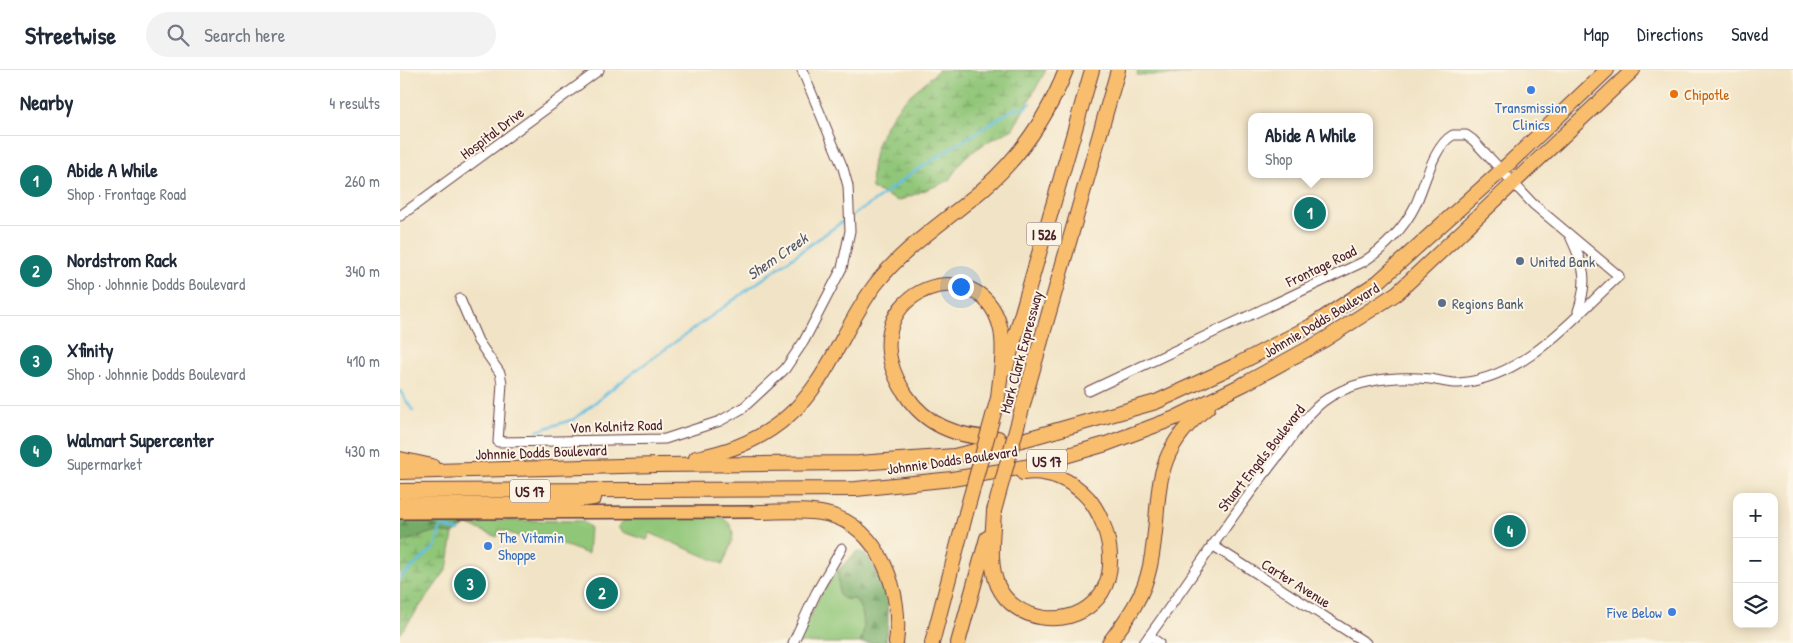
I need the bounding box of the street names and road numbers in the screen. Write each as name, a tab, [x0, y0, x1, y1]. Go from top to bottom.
street label: Hospital Drive	[456, 102, 528, 164]
road number: I 526	[1026, 222, 1062, 245]
street label: Frontage Road	[1281, 240, 1360, 293]
street label: Johnnie Dodds Boulevard	[1259, 277, 1383, 363]
street label: Mark Clark Expressway	[995, 288, 1047, 416]
street label: Stuart Engals Boulevard	[1213, 400, 1310, 516]
street label: Von Kolnitz Road	[569, 414, 663, 438]
street label: Johnnie Dodds Boulevard	[475, 439, 607, 465]
street label: Johnnie Dodds Boulevard	[885, 440, 1019, 480]
road number: US 17	[1027, 450, 1067, 472]
road number: US 17	[510, 480, 550, 502]
street label: Carter Avenue	[1257, 553, 1335, 613]

